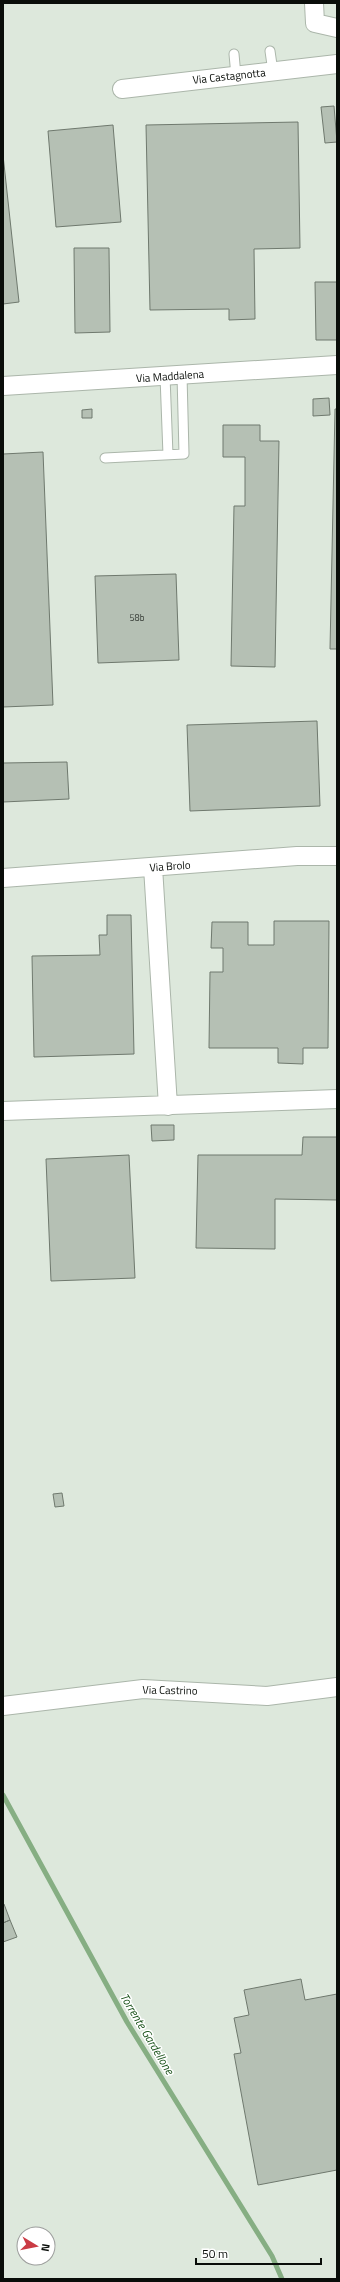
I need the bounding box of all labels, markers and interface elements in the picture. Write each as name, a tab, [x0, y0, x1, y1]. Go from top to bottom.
street label: Via Castagnotta	[192, 64, 267, 88]
street label: Via Maddalena	[135, 366, 205, 386]
house number: 58b	[130, 611, 145, 624]
street label: Via Brolo	[149, 857, 191, 875]
street label: Via Castrino	[142, 1682, 198, 1698]
water label: Torrente Gardellone	[116, 1989, 180, 2079]
north arrow	[16, 2226, 56, 2266]
scale bar	[196, 2240, 321, 2266]
text: N	[37, 2243, 54, 2253]
text: 50 m	[202, 2244, 228, 2263]

